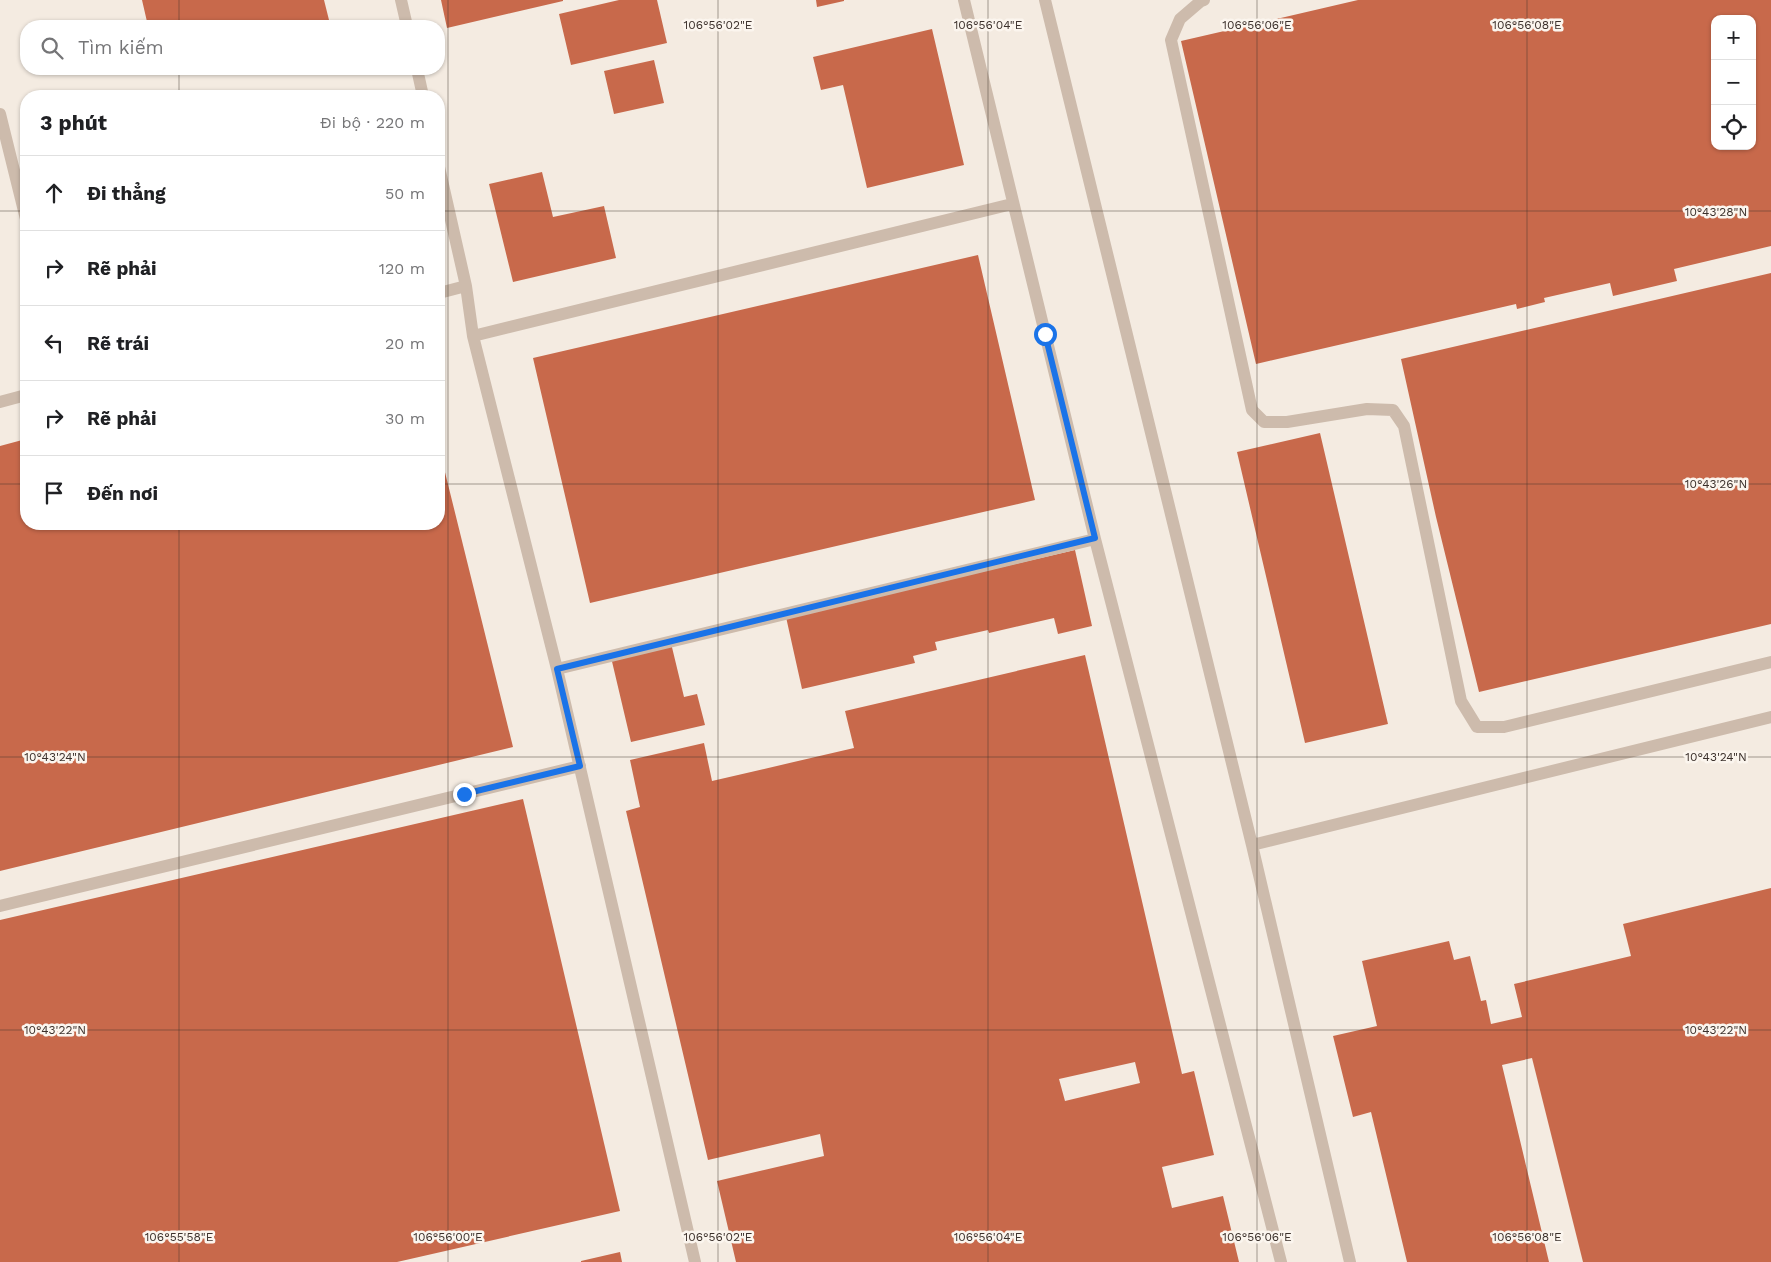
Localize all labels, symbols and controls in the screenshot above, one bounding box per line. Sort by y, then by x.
map controls [1711,15,1756,150]
button: + [1711,15,1756,60]
text: 106°56'02"E [683,18,753,32]
text: 106°56'04"E [954,18,1023,32]
text: 106°56'06"E [1222,18,1292,32]
text: 106°56'08"E [1492,18,1562,32]
search box [20,20,445,75]
icon: search [38,34,66,62]
text: Tìm kiếm [78,36,164,59]
button: − [1711,60,1756,105]
button: locate [1711,105,1756,150]
text: 3 phút [40,110,107,135]
text: Đi bộ · 220 m [320,113,425,132]
icon: ahead [40,179,68,207]
text: Đi thẳng [87,182,166,205]
text: 50 m [385,184,425,203]
text: 10°43'28"N [1685,205,1747,219]
icon: right [40,254,68,282]
text: Rẽ phải [87,257,157,280]
text: 120 m [379,259,425,278]
route start [1034,323,1057,346]
icon: left [40,329,68,357]
text: Rẽ trái [87,332,149,355]
text: 20 m [385,334,425,353]
icon: right [40,404,68,432]
text: Rẽ phải [87,407,157,430]
text: 30 m [385,409,425,428]
text: 10°43'26"N [1685,477,1747,491]
icon: arrive [40,479,68,507]
text: Đến nơi [87,482,158,505]
text: 10°43'24"N [24,750,86,764]
text: 10°43'24"N [1685,750,1747,764]
route end [453,783,476,806]
text: 10°43'22"N [24,1023,86,1037]
text: 10°43'22"N [1685,1023,1747,1037]
text: 106°55'58"E [145,1230,214,1244]
text: 106°56'00"E [413,1230,483,1244]
text: 106°56'02"E [683,1230,753,1244]
text: 106°56'04"E [954,1230,1023,1244]
text: 106°56'06"E [1222,1230,1292,1244]
text: 106°56'08"E [1492,1230,1562,1244]

